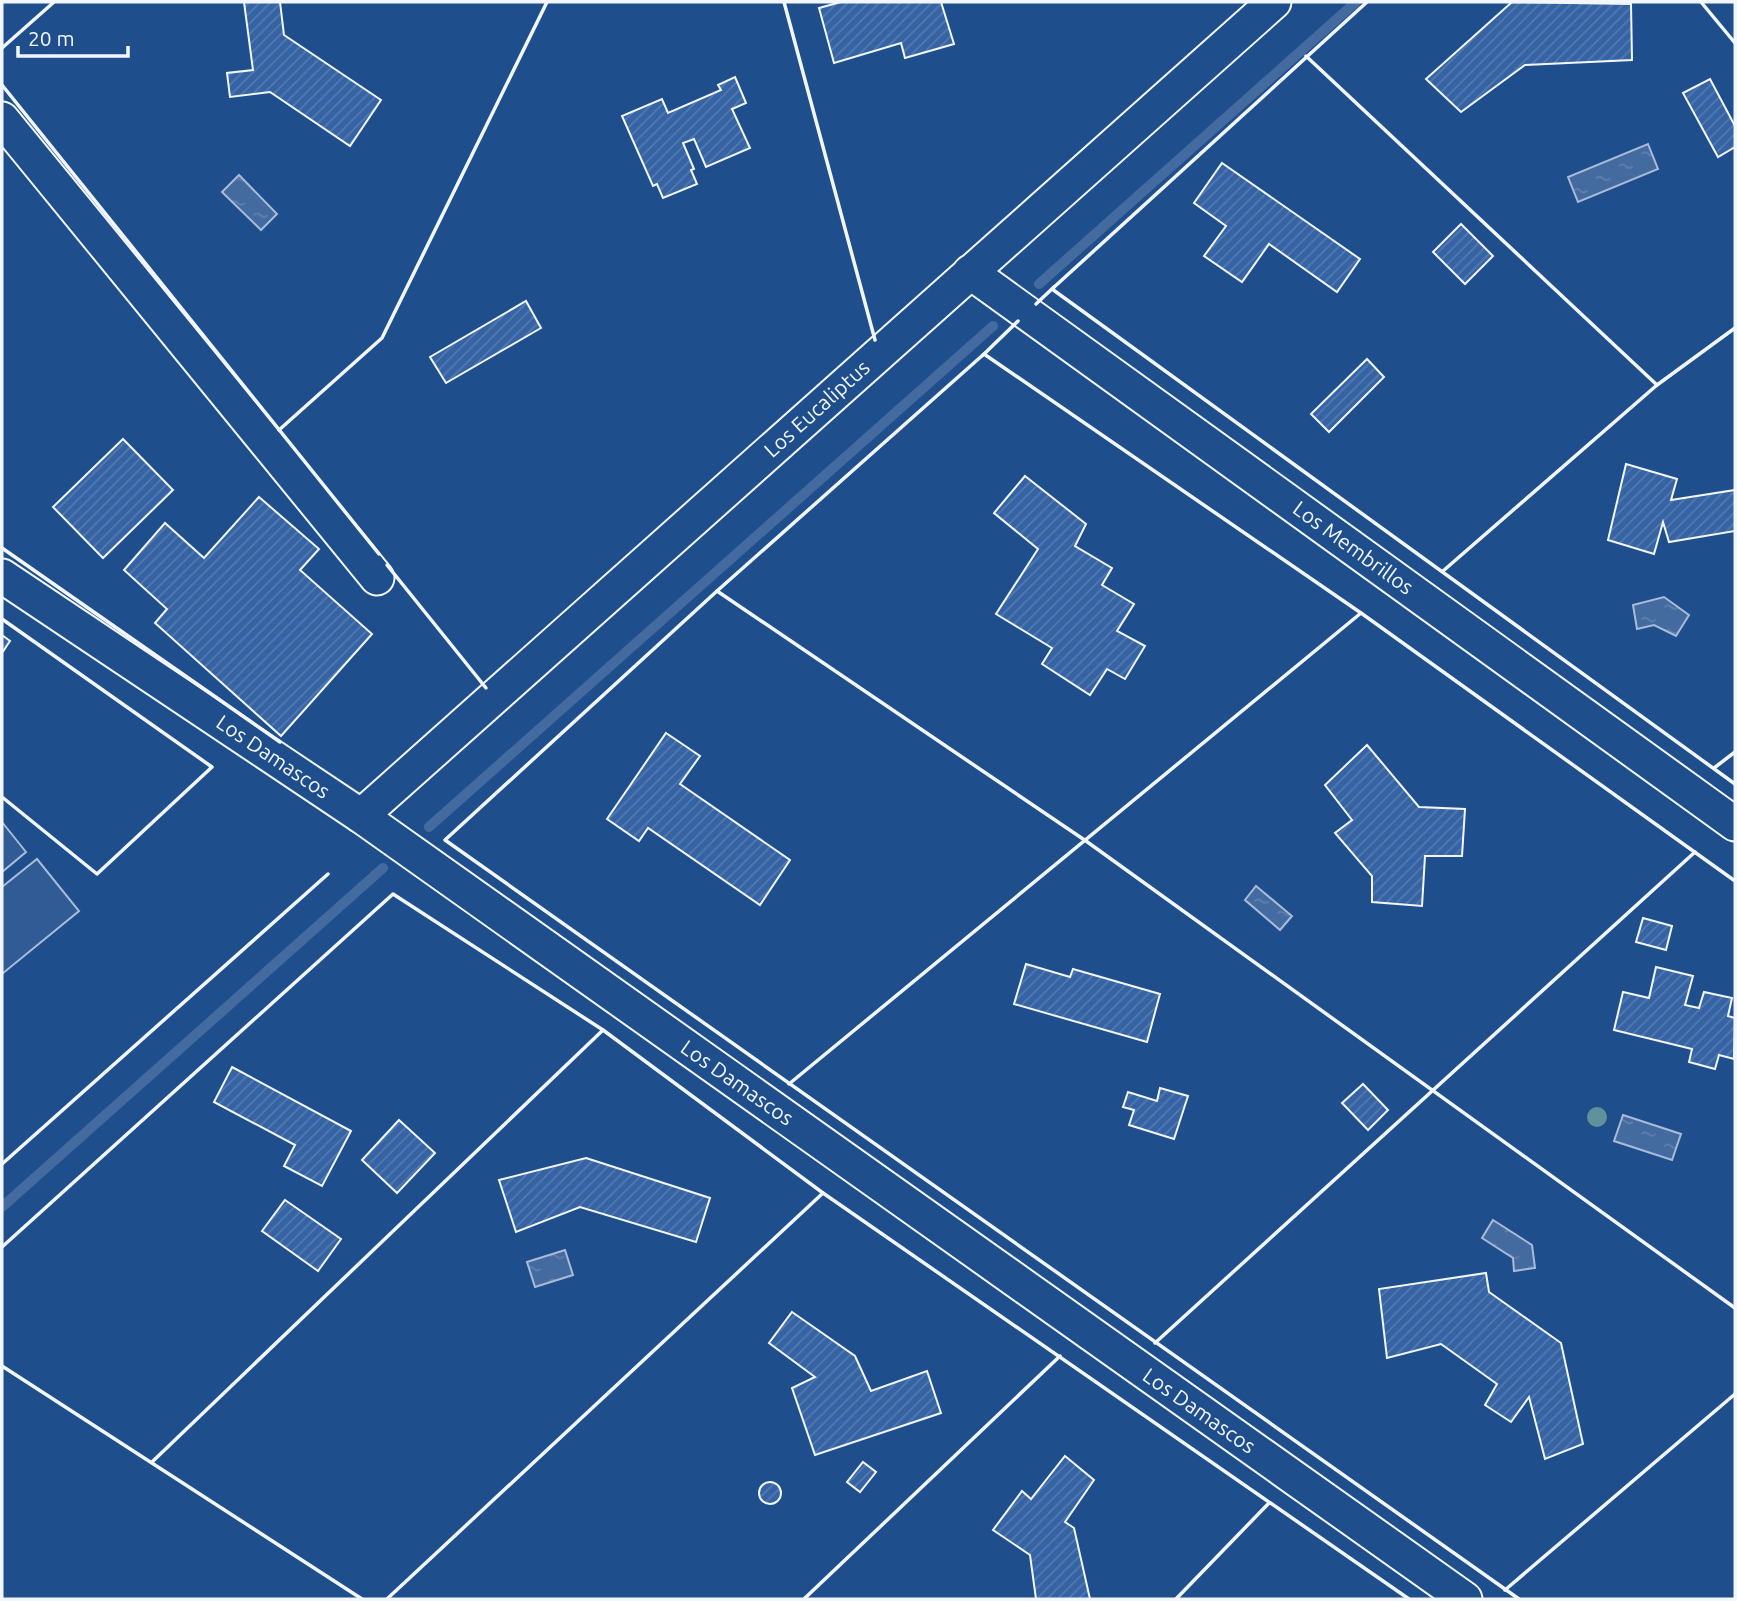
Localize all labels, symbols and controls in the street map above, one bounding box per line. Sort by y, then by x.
scale bar [18,14,128,58]
text: 20 m [28,26,75,50]
street label: Los Eucaliptus [759,355,874,462]
street label: Los Membrillos [1289,496,1418,599]
street label: Los Damascos [212,709,335,803]
street label: Los Damascos [677,1035,798,1130]
street label: Los Damascos [1139,1363,1260,1458]

